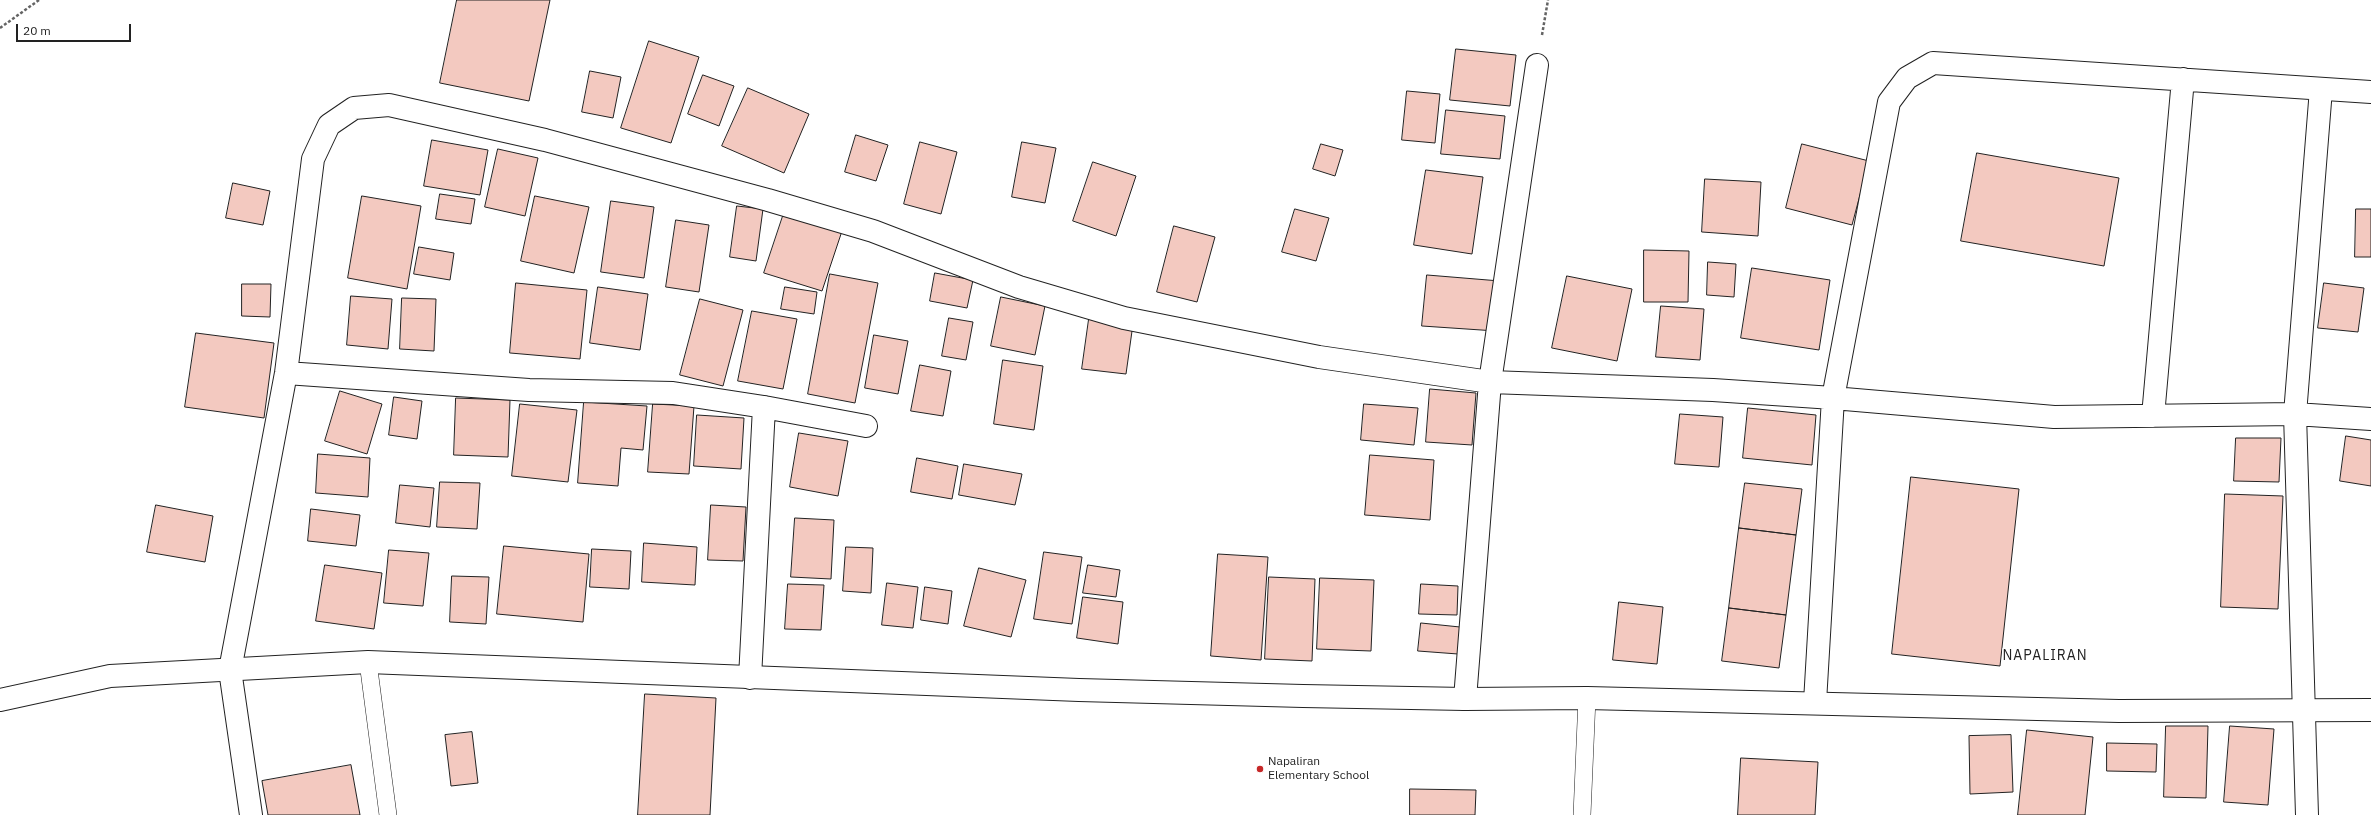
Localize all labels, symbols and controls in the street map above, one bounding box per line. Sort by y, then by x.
scale bar [18,16,133,42]
text: 20 m [23,23,51,38]
district label: NAPALIRAN [2002,648,2088,664]
place label: Napaliran Elementary School [1268,755,1369,783]
marker: Napaliran Elementary School [1255,764,1265,774]

